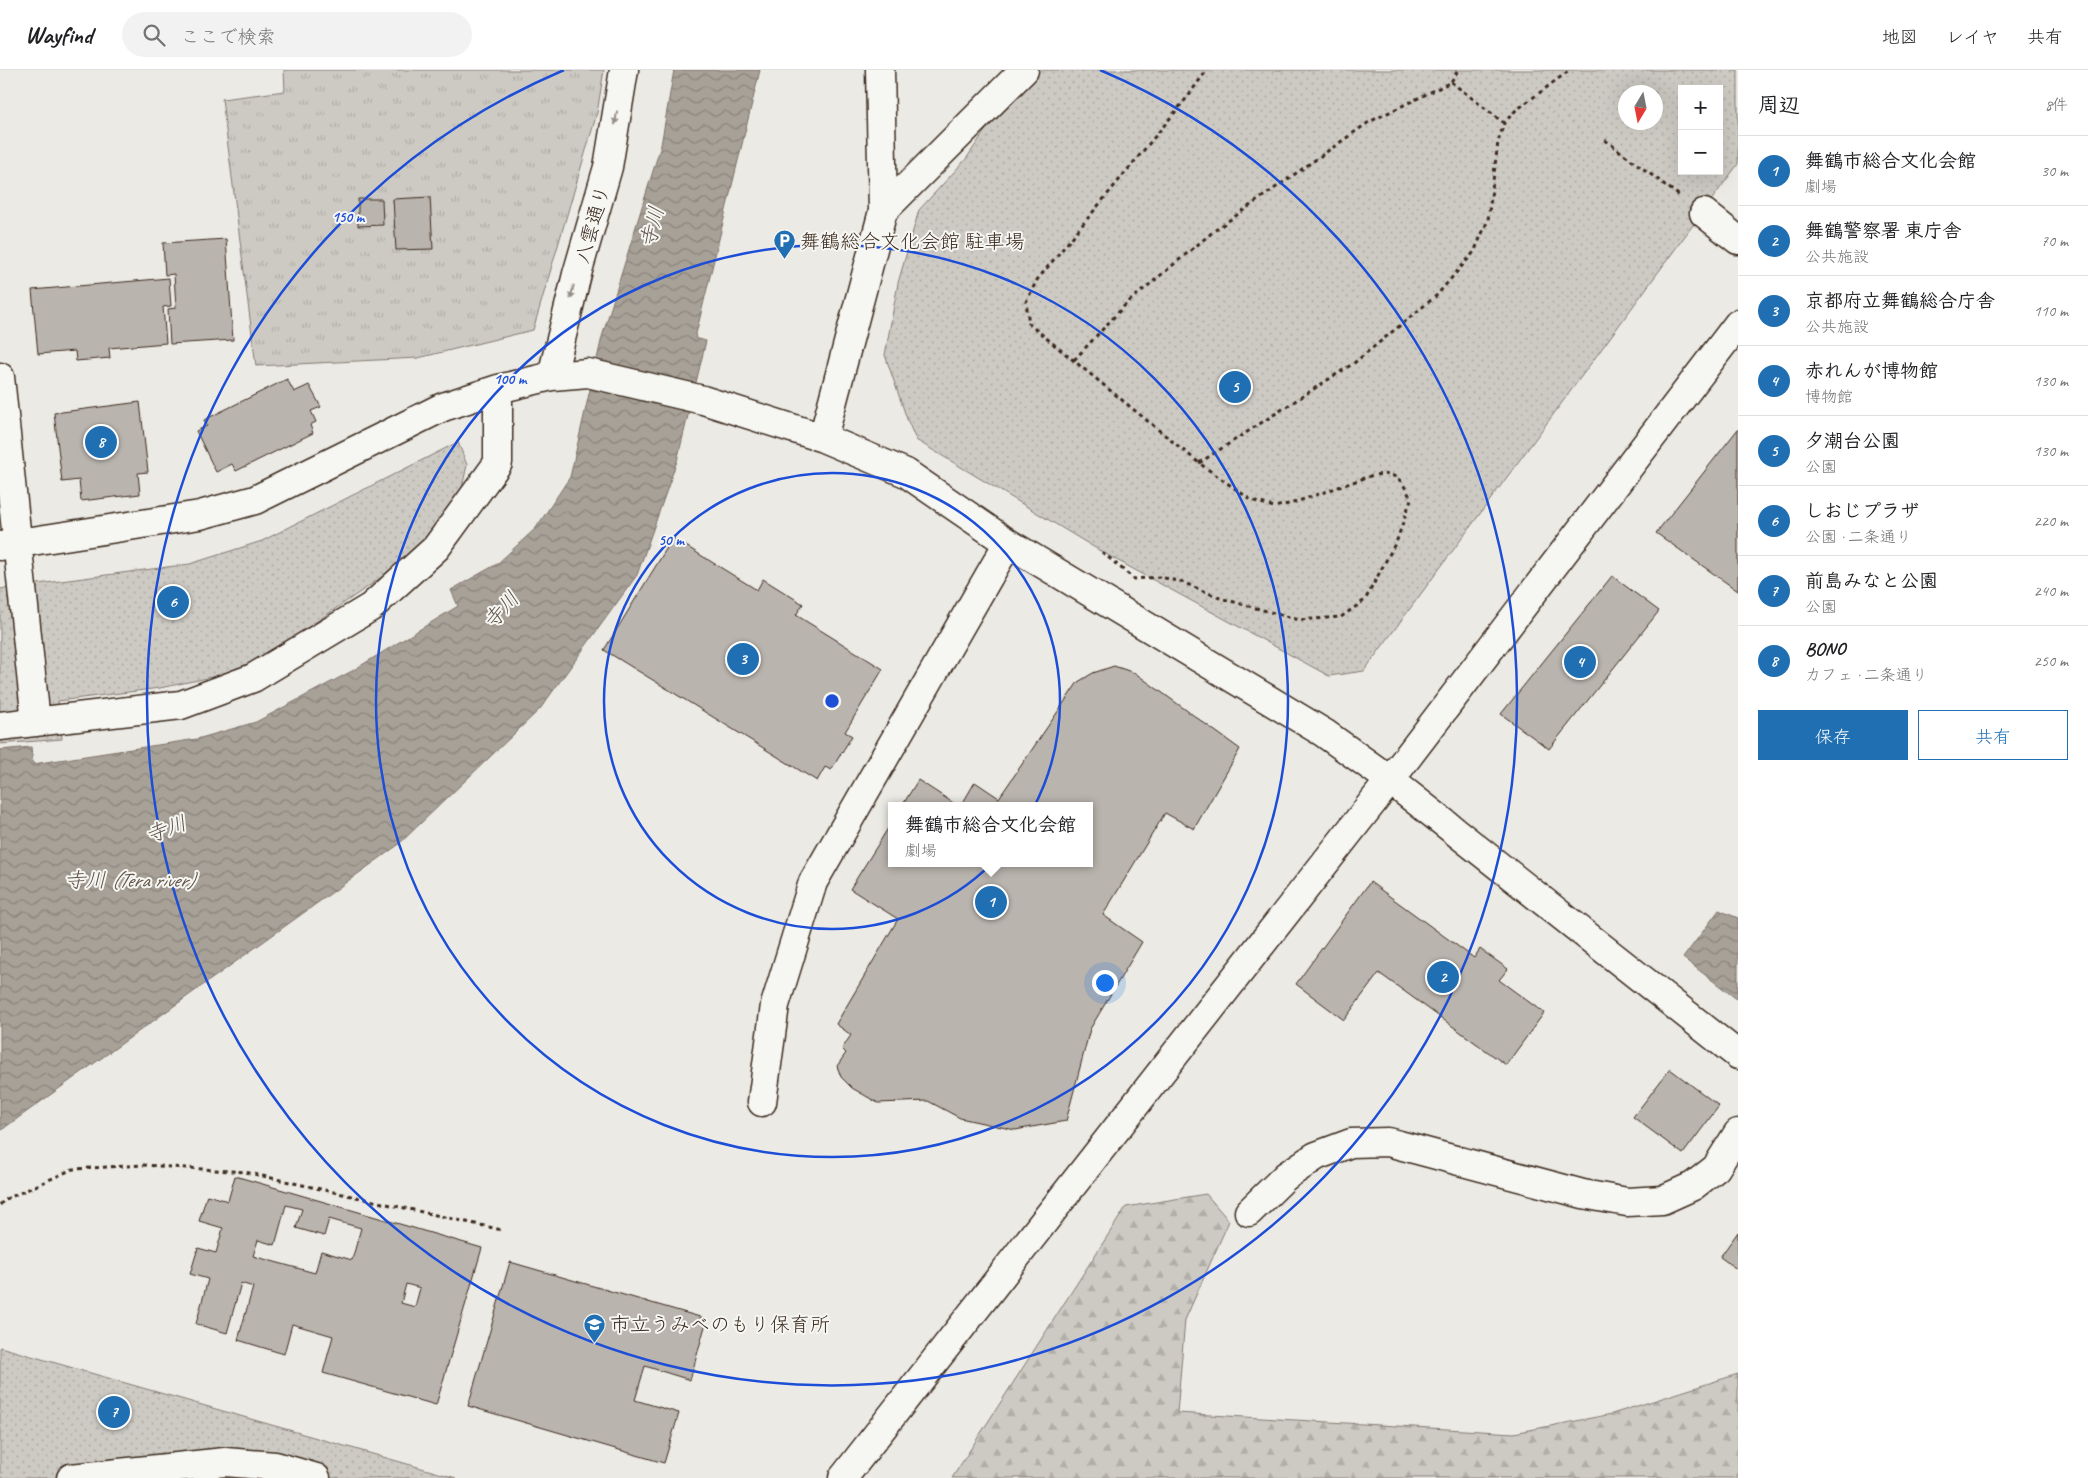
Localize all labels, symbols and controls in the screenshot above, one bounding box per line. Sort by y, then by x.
search box [122,12,472,57]
text: Wayfind [25,20,92,50]
icon: search [140,21,168,49]
text: ここで検索 [180,25,275,49]
text: 地図 [1882,26,1918,48]
text: レイヤ [1946,26,1999,48]
text: 共有 [2027,26,2063,48]
north arrow [1618,85,1663,130]
map controls [1678,85,1723,175]
button: + [1678,85,1723,130]
text: 周辺 [1758,92,1800,118]
text: 8件 [2045,95,2068,115]
one-way arrow [612,110,620,126]
button: − [1678,130,1723,175]
text: 舞鶴市総合文化会館 [1805,149,1976,173]
text: 1 [1770,161,1778,181]
text: 30 m [2041,161,2068,181]
text: 劇場 [1805,177,1837,197]
street label: 八雲通り [569,182,616,266]
water label: 寺川 [634,203,670,251]
text: 150 m [332,208,366,227]
text: 舞鶴警察署 東庁舎 [1805,219,1962,243]
parking icon: 舞鶴総合文化会館 駐車場 [772,229,796,260]
place label: 舞鶴総合文化会館 駐車場 [800,229,1025,254]
text: 2 [1770,231,1778,251]
text: 70 m [2041,231,2068,251]
text: 公共施設 [1805,247,1869,267]
one-way arrow [568,285,576,300]
text: 京都府立舞鶴総合庁舎 [1805,289,1995,313]
text: 3 [1770,301,1778,321]
text: 110 m [2034,301,2068,321]
text: 公共施設 [1805,317,1869,337]
text: 赤れんが博物館 [1805,359,1938,383]
pin: 5 [1219,368,1251,406]
text: 100 m [494,370,528,389]
text: 4 [1770,371,1778,391]
text: 130 m [2034,371,2068,391]
text: 博物館 [1805,387,1853,407]
pin: 8 [85,423,117,461]
text: 夕潮台公園 [1805,429,1900,453]
text: 5 [1771,441,1777,461]
text: 130 m [2034,441,2068,461]
text: 公園 [1805,457,1837,477]
text: しおじプラザ [1805,499,1919,523]
text: 6 [1770,511,1778,531]
text: 220 m [2034,511,2068,531]
text: 公園 · 二条通り [1805,527,1912,547]
text: 50 m [658,531,685,550]
text: 前島みなと公園 [1805,569,1938,593]
text: 7 [1770,581,1778,601]
text: 240 m [2034,581,2068,601]
pin: 6 [157,583,189,621]
water label: 寺川 [477,586,525,634]
text: 公園 [1805,597,1837,617]
text: BONO [1805,637,1845,661]
pin: 3 [727,640,759,678]
pin: 4 [1564,643,1596,681]
text: 8 [1770,651,1778,671]
text: 250 m [2034,651,2068,671]
text: カフェ · 二条通り [1805,665,1928,685]
centre of rings [823,692,841,710]
button: 保存 [1758,710,1908,760]
button: 共有 [1918,710,2068,760]
popup [888,802,1093,867]
water label: 寺川 [142,810,190,848]
text: 舞鶴市総合文化会館 [905,813,1076,837]
text: 劇場 [905,841,937,861]
water label: 寺川 (Tera river) [64,867,199,893]
pin: 1 [975,883,1007,921]
pin: 2 [1427,958,1459,996]
your location [1092,970,1118,996]
school or university icon: 市立うみべのもり保育所 [582,1312,606,1343]
place label: 市立うみべのもり保育所 [610,1312,830,1337]
pin: 7 [98,1393,130,1431]

